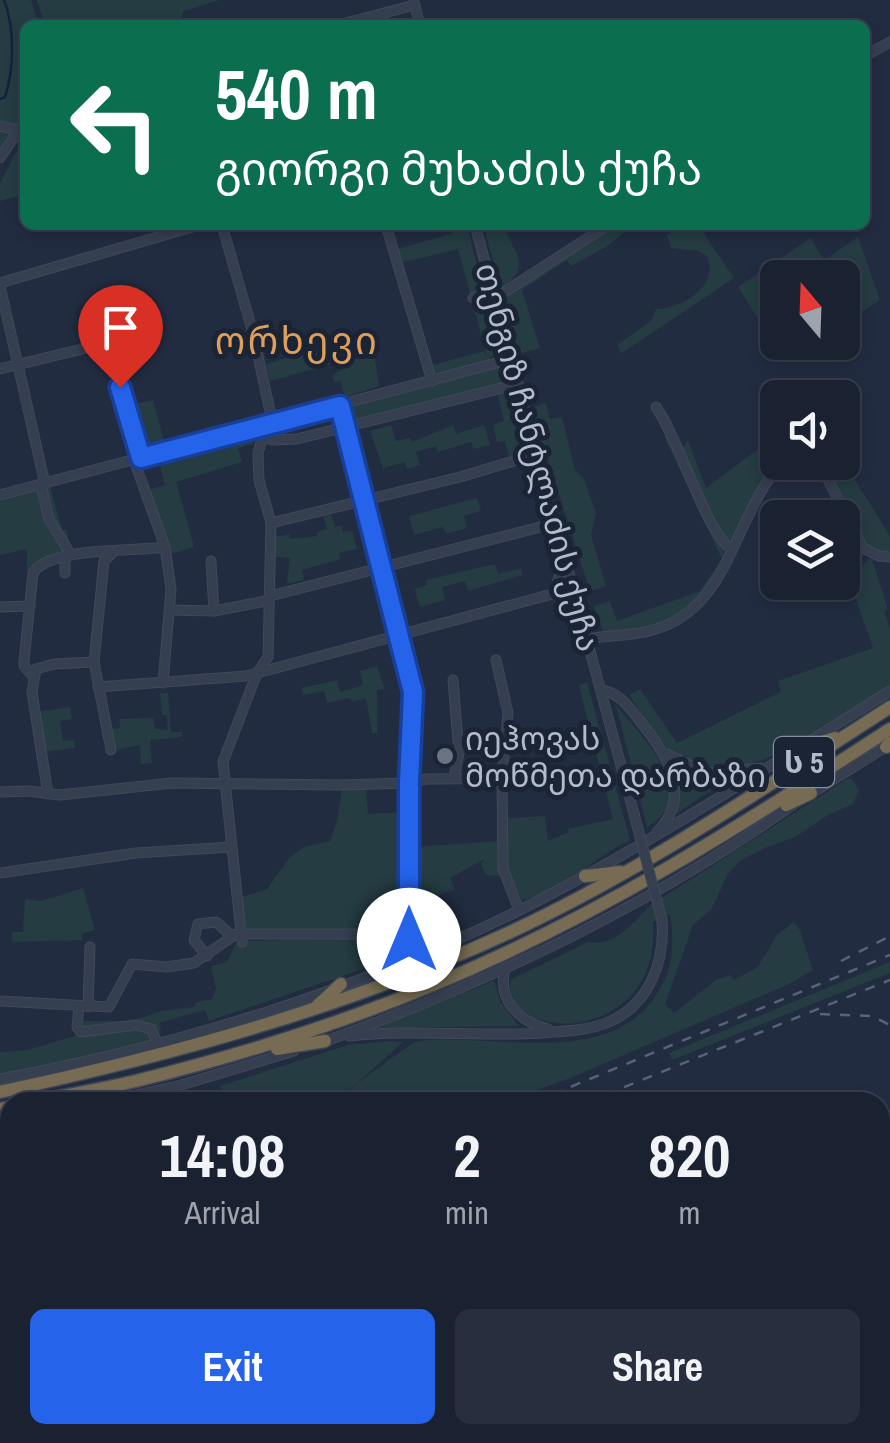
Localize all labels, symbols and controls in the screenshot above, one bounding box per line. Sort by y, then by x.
text: 540 m [215,47,378,141]
icon: left [50,60,180,190]
text: გიორგი მუხაძის ქუჩა [215,138,702,199]
street label: თენგიზ ჩანტლაძის ქუჩა [465,258,611,656]
north arrow [760,260,860,360]
map controls [760,260,860,600]
pin [78,285,163,388]
icon: arrive [93,300,148,355]
district label: ორხევი [215,315,379,366]
button: sound [760,380,860,480]
button: layers [760,500,860,600]
place label: იეჰოვას მოწმეთა დარბაზი [465,717,766,797]
road number: ს 5 [774,737,834,787]
marker: იეჰოვას მოწმეთა დარბაზი [434,745,456,767]
position arrow [357,888,461,992]
text: 14:08 [160,1115,285,1196]
text: 2 [453,1115,481,1196]
text: 820 [648,1115,730,1196]
text: Arrival [185,1191,260,1234]
text: min [445,1191,489,1234]
text: m [678,1191,700,1234]
button: Exit [30,1309,435,1424]
button: Share [455,1309,860,1424]

